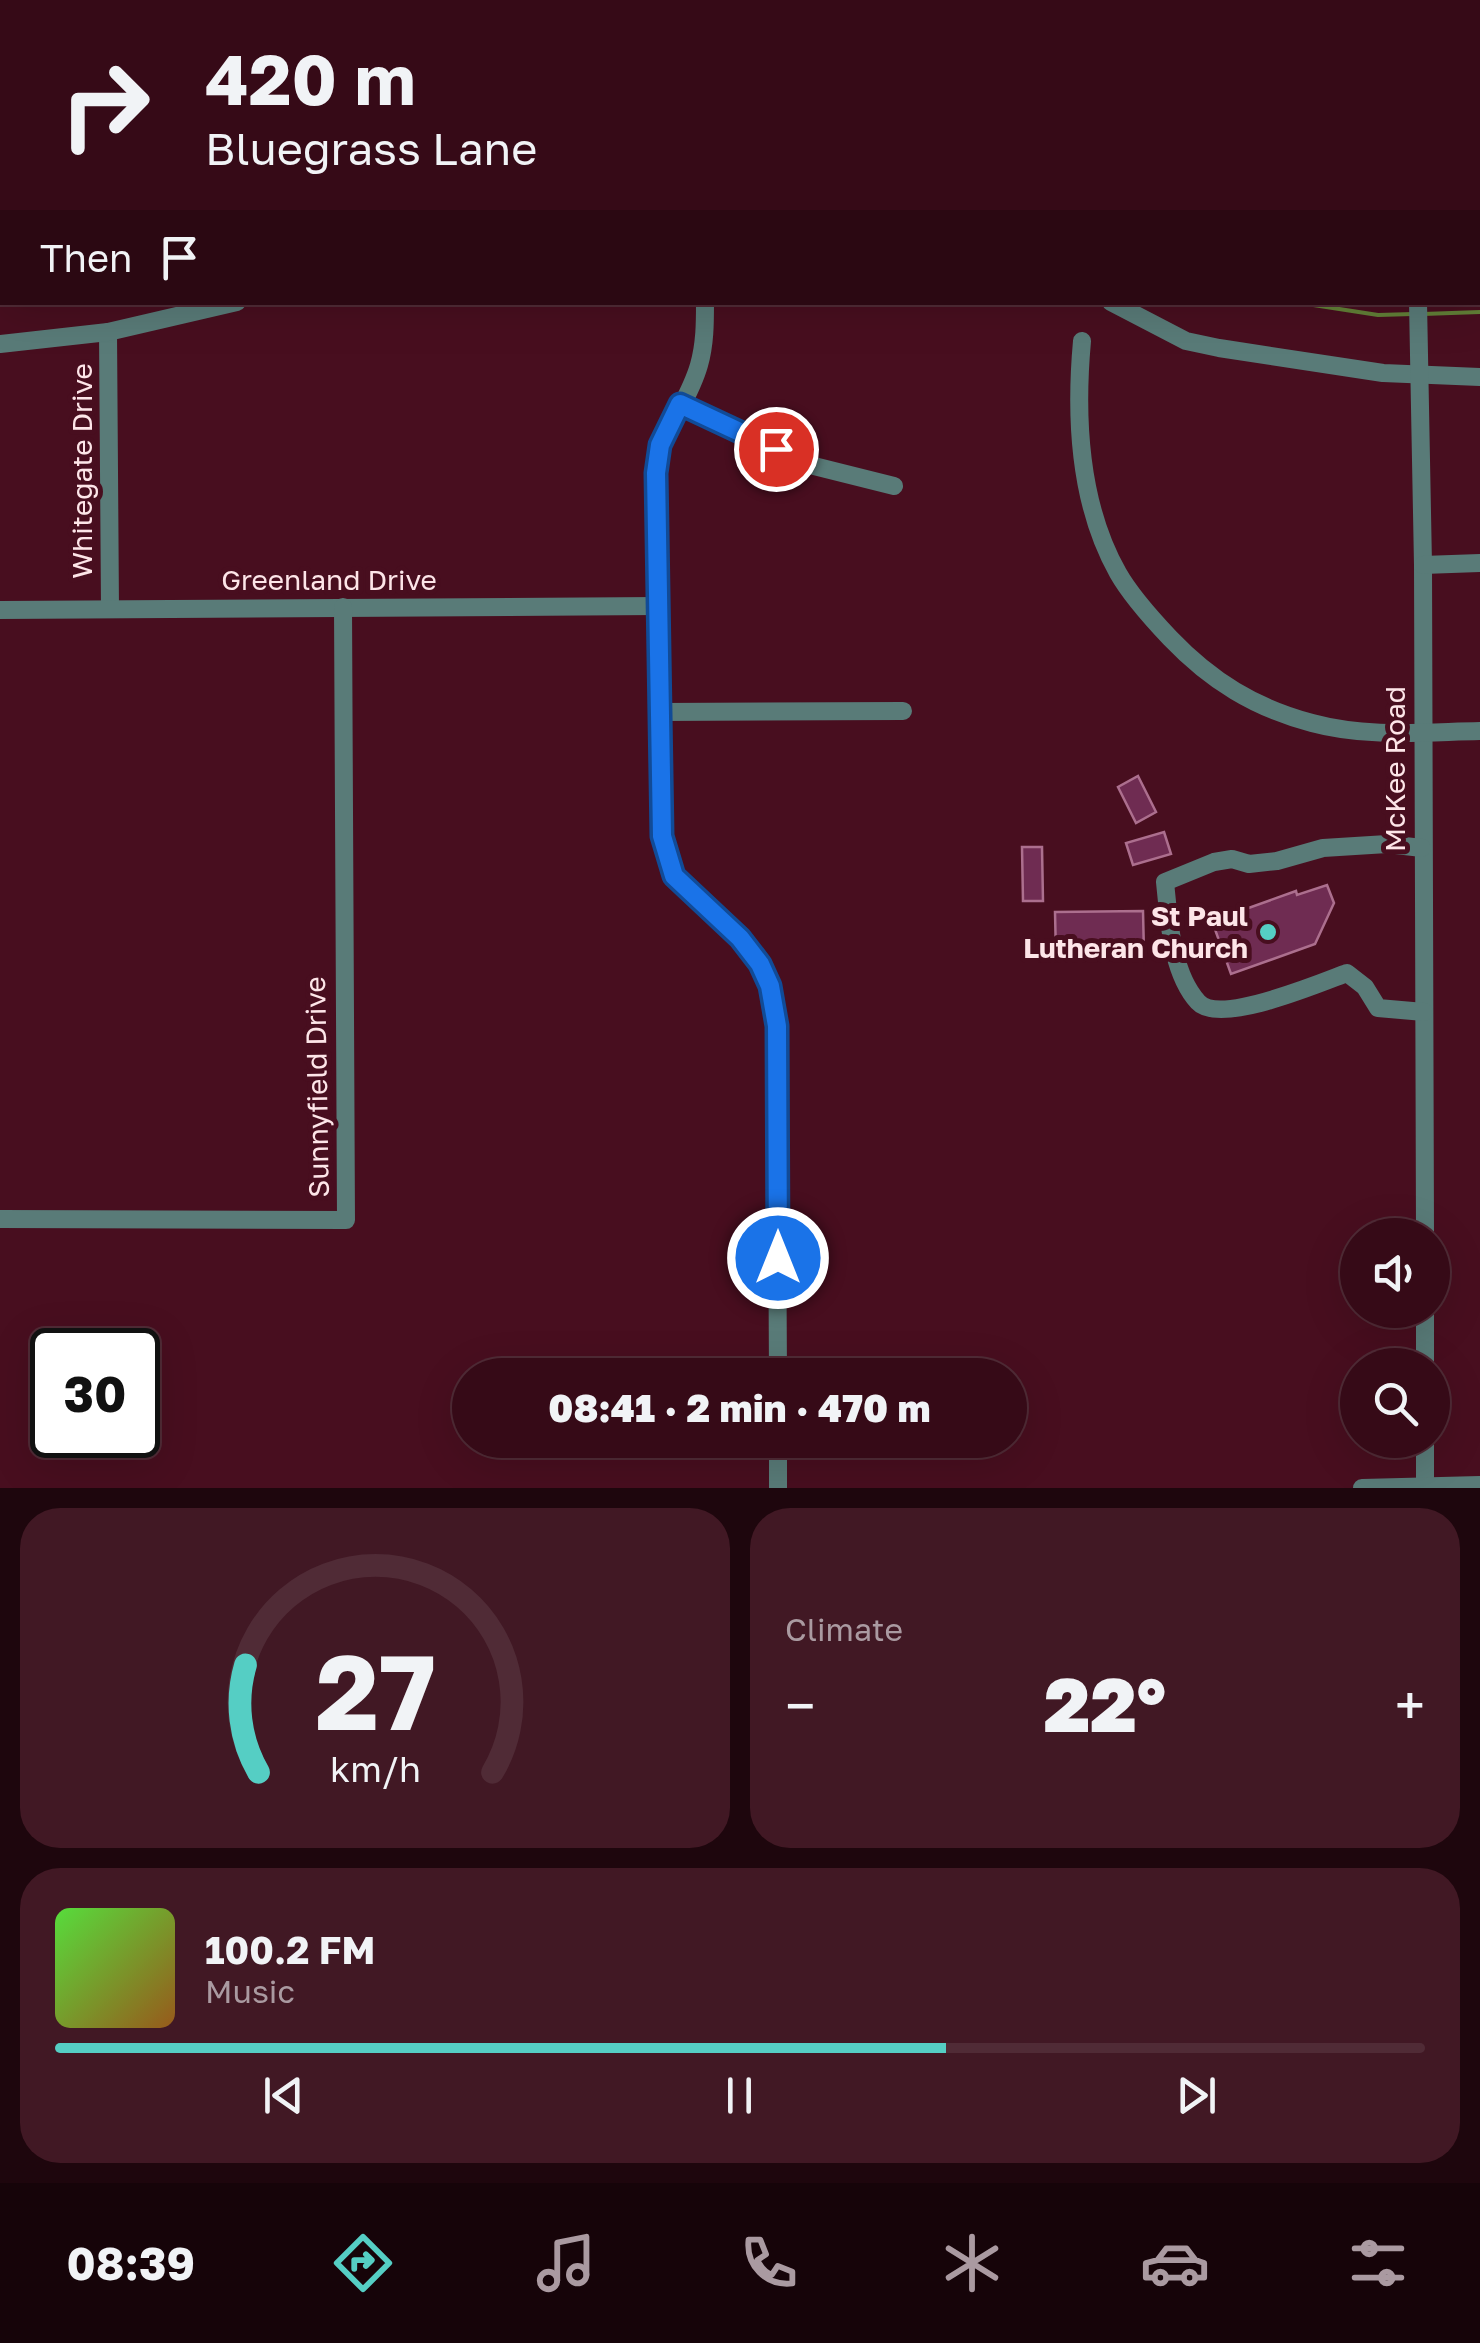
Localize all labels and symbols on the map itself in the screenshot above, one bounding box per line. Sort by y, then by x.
street label: Whitegate Drive [65,363,98,579]
pin [734,407,819,492]
street label: Greenland Drive [221,563,437,596]
street label: McKee Road [1378,686,1411,852]
place label: St Paul Lutheran Church [1023,899,1248,964]
marker: St Paul Lutheran Church [1257,921,1279,943]
street label: Sunnyfield Drive [298,976,335,1198]
position arrow [726,1206,830,1310]
speed limit sign: 30 [30,1328,160,1458]

